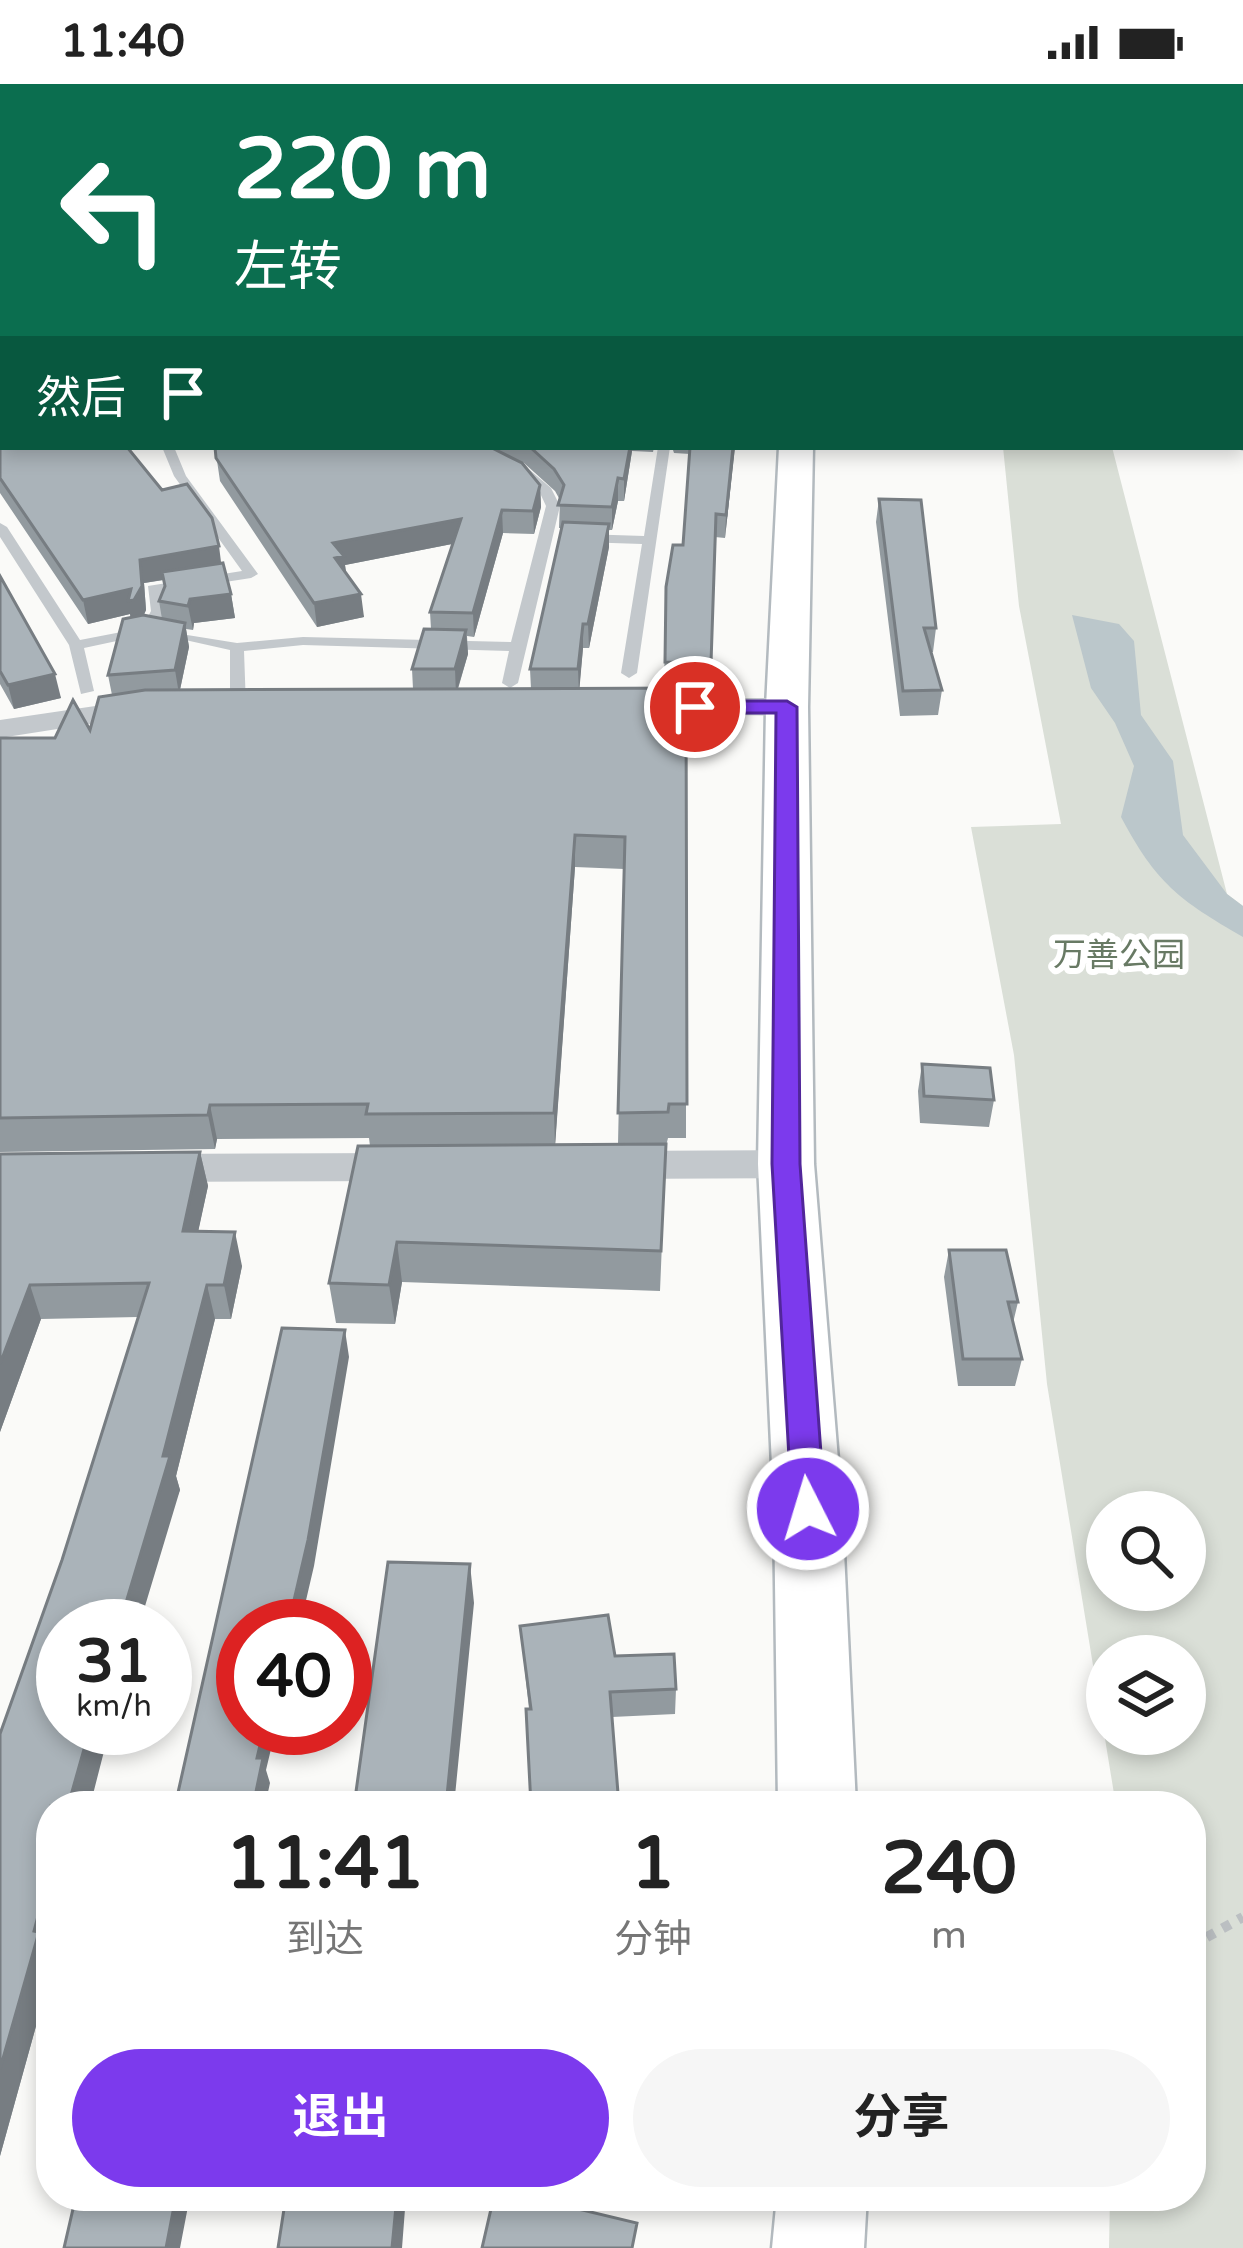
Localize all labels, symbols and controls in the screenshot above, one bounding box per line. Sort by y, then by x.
text: 11:40 [60,15,185,69]
text: 220 m [234,120,491,221]
icon: left [36,132,192,288]
text: 左转 [234,235,342,300]
icon: arrive [150,360,216,426]
text: 然后 [36,372,126,426]
pin [644,656,746,758]
icon: arrive [662,674,728,740]
park label: 万善公园 [1053,936,1185,975]
position arrow [745,1446,871,1572]
map controls [1086,1491,1206,1755]
button: search [1086,1491,1206,1611]
speed limit sign: 40 [216,1599,372,1755]
text: 31 [76,1626,152,1698]
button: layers [1086,1635,1206,1755]
text: km/h [76,1688,152,1725]
text: 11:41 [225,1821,425,1908]
text: 1 [630,1821,676,1908]
text: 240 [881,1826,1017,1913]
text: m [931,1912,967,1959]
text: 到达 [286,1916,364,1963]
text: 分钟 [614,1916,692,1963]
button: 退出 [72,2049,609,2187]
button: 分享 [633,2049,1170,2187]

